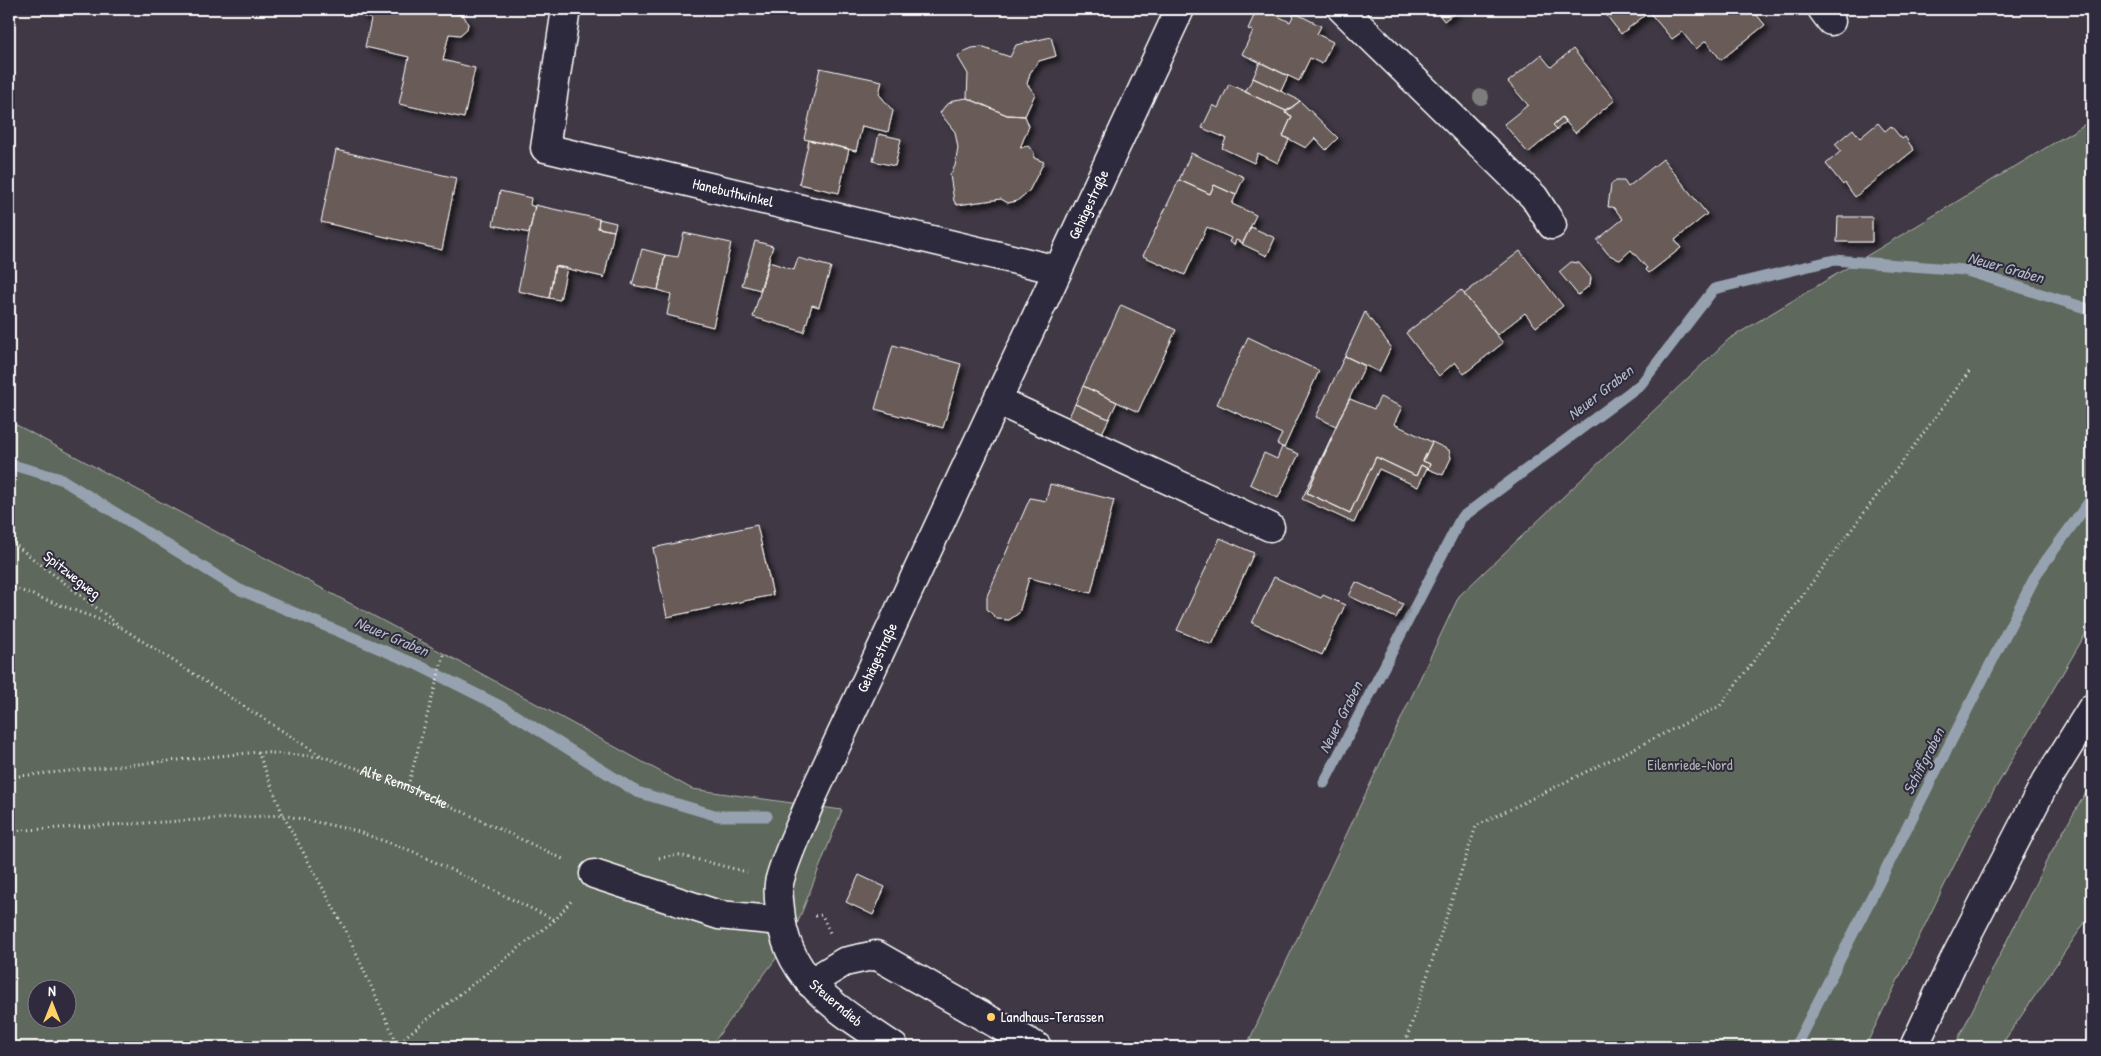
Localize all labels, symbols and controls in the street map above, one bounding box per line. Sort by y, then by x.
street label: Gehägestraße [1063,166,1114,243]
street label: Hanebuthwinkel [691,172,776,212]
water label: Neuer Graben [1966,246,2048,289]
water label: Neuer Graben [1563,358,1639,425]
street label: Spitzwegweg [39,546,106,604]
water label: Neuer Graben [352,611,434,662]
street label: Gehägestraße [851,619,902,696]
water label: Neuer Graben [1313,676,1368,757]
water label: Schiffgraben [1897,722,1950,798]
park label: Eilenriede-Nord [1647,754,1733,775]
street label: Alte Rennstrecke [358,759,452,813]
street label: Steuerndieb [805,974,868,1031]
north arrow [28,978,78,1028]
text: N [48,981,56,1000]
place label: Landhaus-Terassen [1001,1006,1104,1027]
marker: Landhaus-Terassen [985,1011,997,1023]

